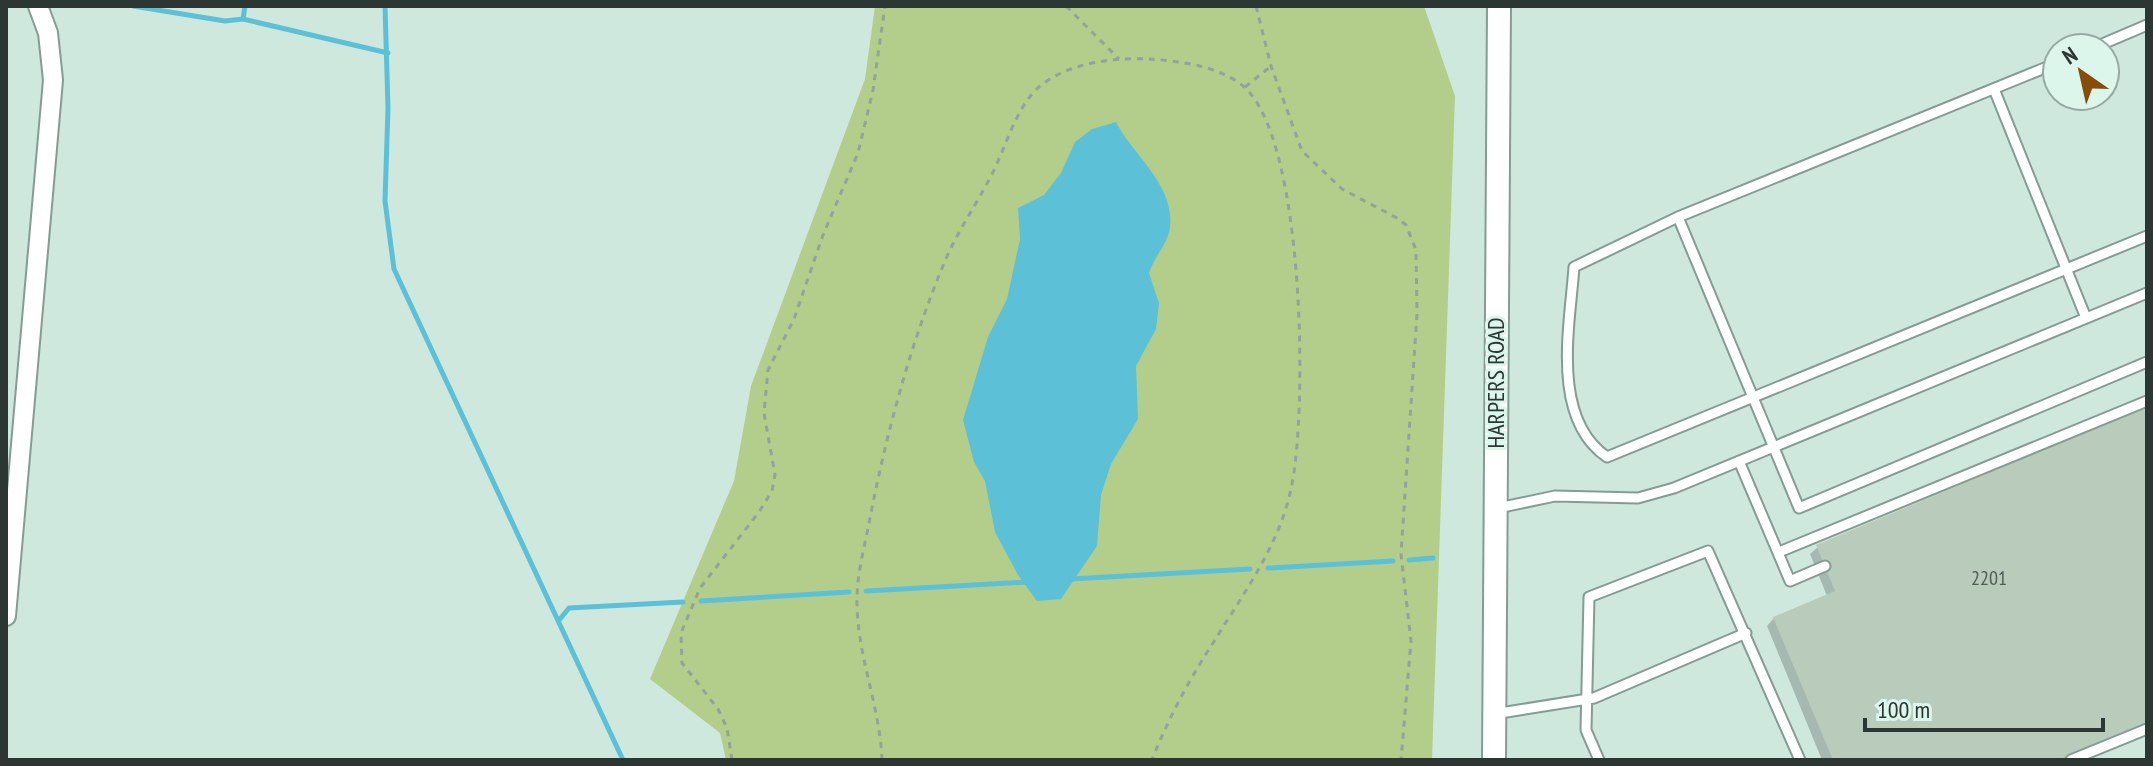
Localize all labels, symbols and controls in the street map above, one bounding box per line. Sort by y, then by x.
north arrow [2041,32,2121,112]
text: N [2057,40,2083,70]
street label: HARPERS ROAD [1480,317,1511,449]
house number: 2201 [1971,565,2007,591]
scale bar [1865,682,2103,732]
text: 100 m [1877,694,1930,725]

